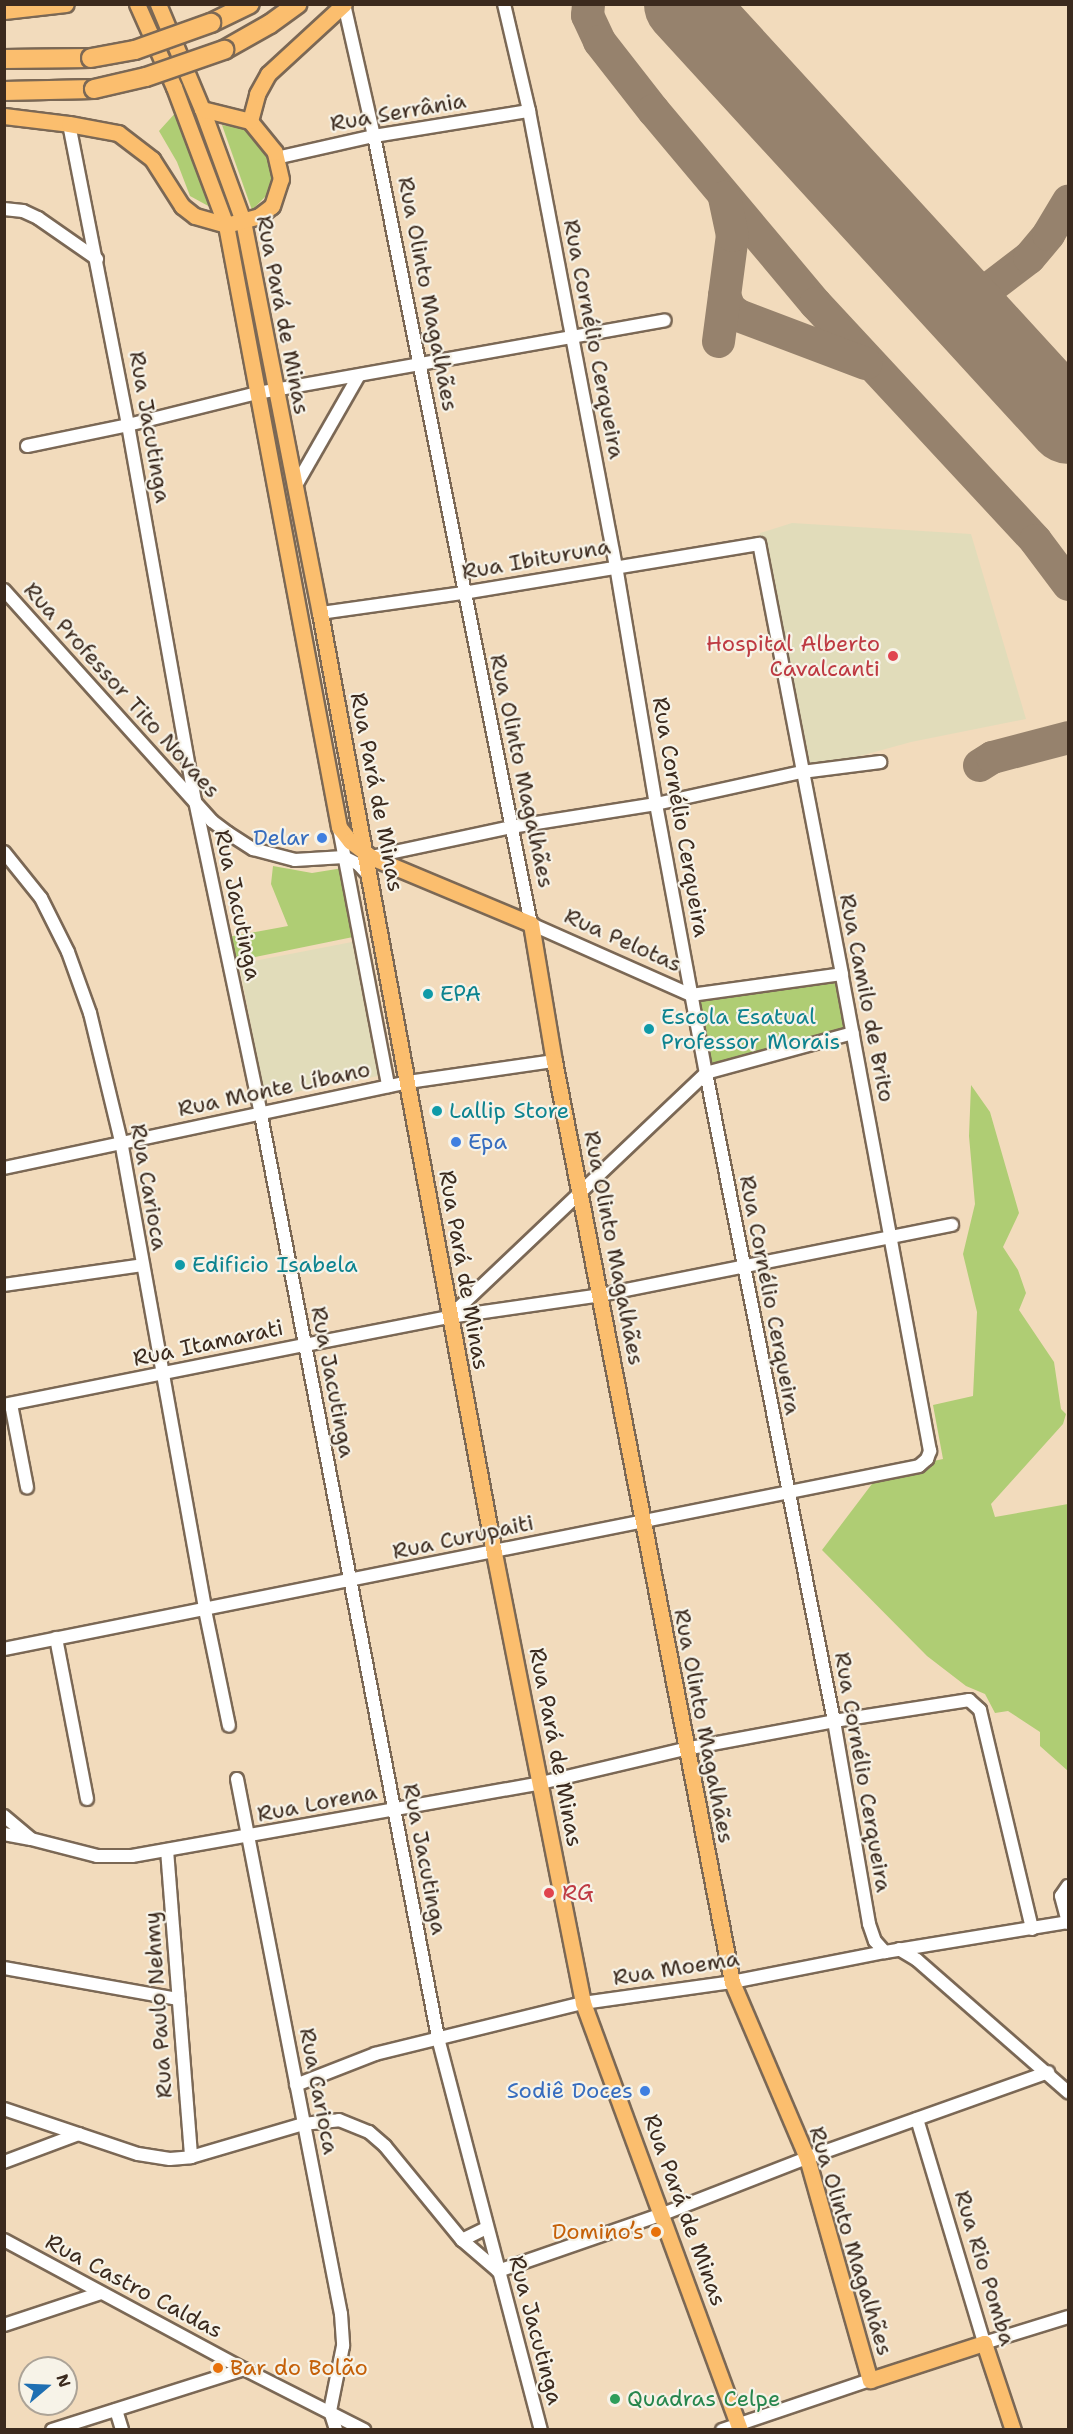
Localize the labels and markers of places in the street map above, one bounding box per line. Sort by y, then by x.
place label: Hospital Alberto Cavalcanti [706,630,880,682]
marker: Hospital Alberto Cavalcanti [884,647,902,665]
place label: Delar [253,825,310,851]
marker: Delar [315,831,329,845]
place label: EPA [440,981,481,1007]
marker: EPA [421,987,435,1001]
place label: Escola Esatual Professor Morais [661,1003,840,1054]
marker: Escola Esatual Professor Morais [642,1022,656,1036]
place label: Lallip Store [449,1098,569,1124]
marker: Lallip Store [430,1104,444,1118]
place label: Epa [468,1129,507,1155]
marker: Epa [449,1135,463,1149]
place label: Edificio Isabela [192,1252,358,1278]
marker: Edificio Isabela [173,1258,187,1272]
place label: RG [562,1880,594,1906]
marker: RG [540,1884,558,1902]
place label: Sodiê Doces [507,2078,633,2104]
marker: Sodiê Doces [638,2084,652,2098]
place label: Domino’s [552,2219,644,2245]
marker: Domino’s [649,2225,663,2239]
place label: Bar do Bolão [230,2355,368,2381]
marker: Bar do Bolão [211,2361,225,2375]
place label: Quadras Celpe [627,2386,780,2412]
marker: Quadras Celpe [608,2392,622,2406]

